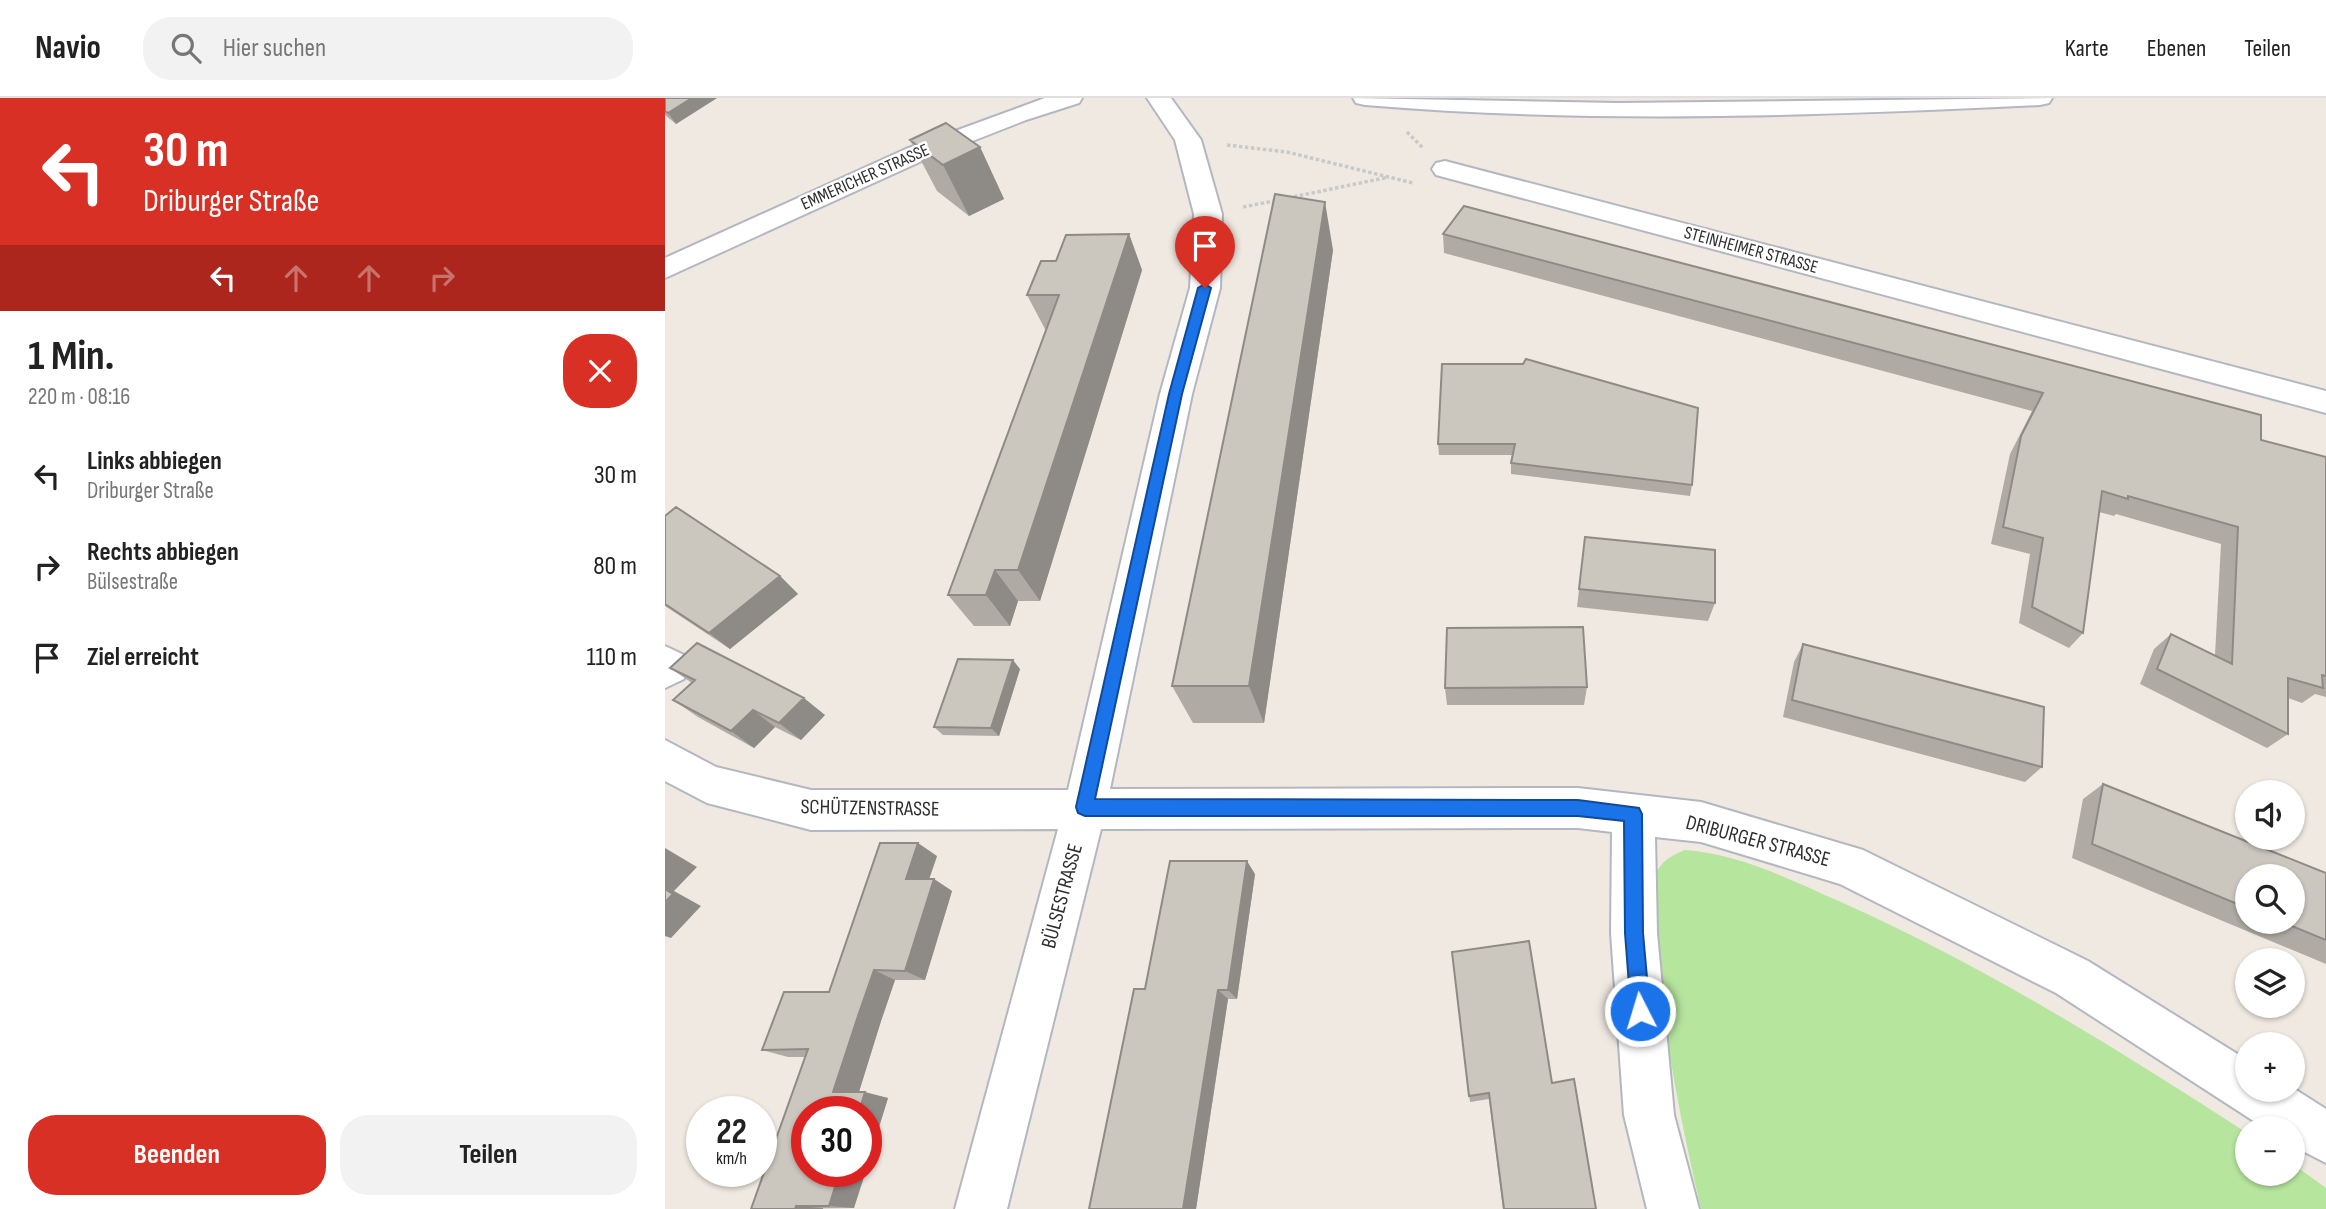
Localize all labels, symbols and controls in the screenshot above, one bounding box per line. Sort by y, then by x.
search box [143,17,633,80]
text: Navio [35,28,101,68]
icon: search [167,29,205,67]
text: Hier suchen [223,33,326,64]
text: Karte [2065,34,2109,63]
text: Ebenen [2147,34,2206,63]
text: Teilen [2244,34,2291,63]
text: 30 m [143,122,228,181]
icon: left [28,126,119,217]
street label: EMMERICHER STRASSE [798,139,932,215]
text: Driburger Straße [143,182,319,221]
pin [1175,216,1235,288]
street label: STEINHEIMER STRASSE [1682,222,1820,278]
icon: arrive [1186,227,1224,265]
icon: left [204,259,242,297]
icon: ahead [277,259,315,297]
icon: ahead [350,259,388,297]
icon: right [423,259,461,297]
text: 1 Min. [28,331,114,382]
button: close [563,334,637,408]
text: 220 m · 08:16 [28,383,130,411]
text: Links abbiegen [87,446,222,477]
icon: left [28,457,66,495]
text: 30 m [594,460,637,491]
text: Driburger Straße [87,477,214,505]
text: Rechts abbiegen [87,537,239,568]
icon: right [28,548,66,586]
text: 80 m [593,551,637,582]
text: Bülsestraße [87,568,178,596]
icon: arrive [28,639,66,677]
text: Ziel erreicht [87,642,199,673]
text: 110 m [586,642,637,673]
map controls [2235,780,2305,1186]
button: sound [2235,780,2305,850]
street label: SCHÜTZENSTRASSE [800,794,940,822]
street label: DRIBURGER STRASSE [1683,810,1833,872]
street label: BÜLSESTRASSE [1036,841,1088,951]
button: search [2235,864,2305,934]
button: layers [2235,948,2305,1018]
position arrow [1603,974,1677,1048]
button: + [2235,1032,2305,1102]
speed limit sign: 30 [791,1096,882,1187]
text: 22 [716,1111,747,1154]
button: Beenden [28,1115,326,1195]
button: Teilen [340,1115,637,1195]
button: − [2235,1116,2305,1186]
text: km/h [716,1148,747,1169]

